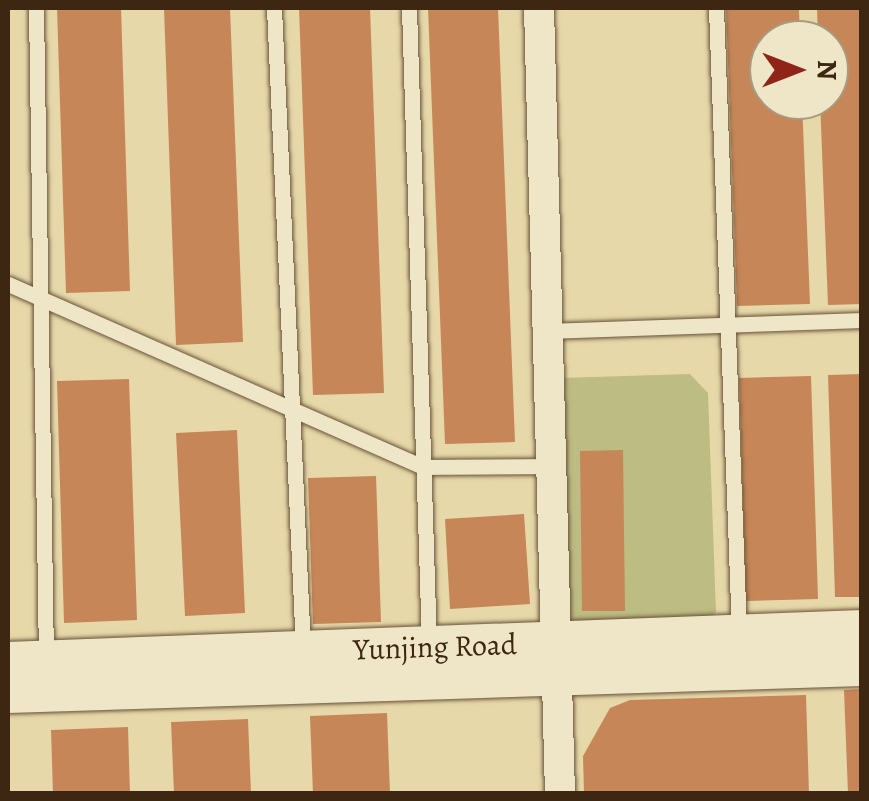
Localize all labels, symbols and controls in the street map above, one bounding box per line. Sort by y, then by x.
north arrow [749,20,849,120]
text: N [808,60,846,80]
street label: Yunjing Road [353,626,517,668]

